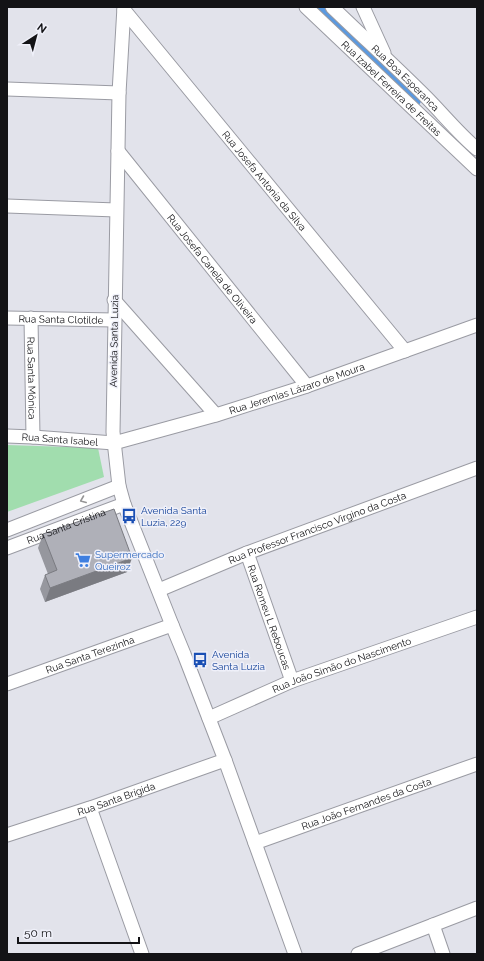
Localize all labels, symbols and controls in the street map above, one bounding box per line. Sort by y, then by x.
north arrow [16,16,56,56]
text: N [34,21,49,36]
street label: Rua Izabel Ferreira de Freitas [339,38,444,138]
street label: Rua Boa Esperanca [370,42,442,113]
street label: Rua Josefa Antonia da Silva [220,128,309,233]
street label: Rua Josefa Canela de Oliveira [165,212,260,325]
street label: Avenida Santa Luzia [108,295,120,387]
street label: Rua Santa Clotilde [18,313,104,325]
street label: Rua Santa Mônica [26,337,38,419]
street label: Rua Jeremias Lázaro de Moura [228,360,366,416]
street label: Rua Santa Isabel [21,431,99,447]
street label: Rua Professor Francisco Virgino da Costa [227,489,407,566]
one-way arrow [80,496,87,504]
place label: Avenida Santa Luzia, 229 [141,505,207,528]
street label: Rua Santa Cristina [25,506,107,546]
bus stop icon: Avenida Santa Luzia, 229 [120,507,138,525]
place label: Supermercado Queiroz [95,549,164,572]
supermarket icon: Supermercado Queiroz [74,551,92,569]
street label: Rua Romeu L Reboucas [246,563,293,671]
street label: Rua Santa Terezinha [44,634,136,675]
street label: Rua João Simão do Nascimento [270,635,412,695]
place label: Avenida Santa Luzia [212,649,265,672]
bus stop icon: Avenida Santa Luzia [191,651,209,669]
street label: Rua João Fernandes da Costa [300,775,433,832]
street label: Rua Santa Brígida [76,780,156,817]
scale bar [18,919,139,945]
text: 50 m [24,926,52,940]

